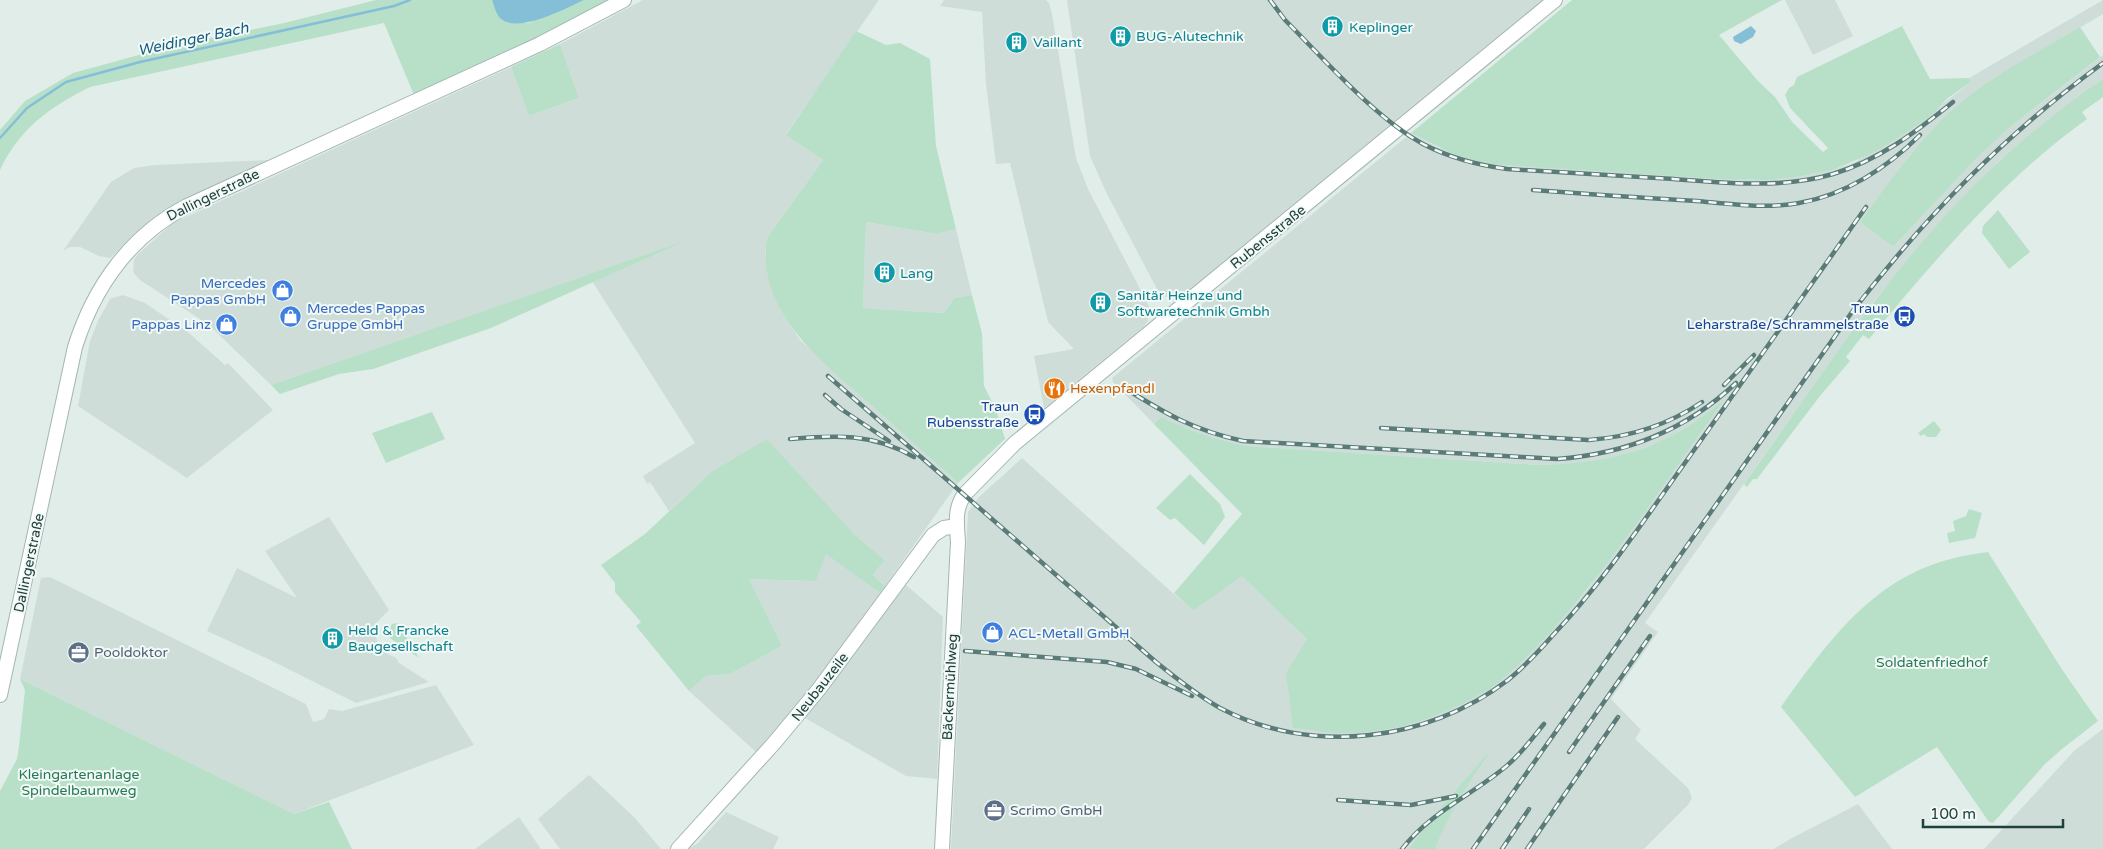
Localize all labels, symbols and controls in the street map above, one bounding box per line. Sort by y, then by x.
building icon: Keplinger [1321,15,1345,39]
water label: Weidinger Bach [136,18,251,60]
place label: Keplinger [1349,19,1413,36]
building icon: BUG-Alutechnik [1108,24,1132,48]
place label: BUG-Alutechnik [1136,28,1244,45]
building icon: Vaillant [1005,30,1029,54]
place label: Vaillant [1033,34,1082,51]
street label: Dallingerstraße [164,165,262,225]
street label: Rubensstraße [1227,201,1309,273]
building icon: Lang [872,261,896,285]
place label: Lang [900,265,933,282]
place label: Mercedes Pappas GmbH [171,275,266,308]
shop icon: Mercedes Pappas GmbH [270,279,294,303]
place label: Sanitär Heinze und Softwaretechnik Gmbh [1117,287,1270,320]
building icon: Sanitär Heinze und Softwaretechnik Gmbh [1089,291,1113,315]
place label: Mercedes Pappas Gruppe GmbH [307,300,425,333]
place label: Traun Leharstraße/Schrammelstraße [1687,300,1889,333]
shop icon: Mercedes Pappas Gruppe GmbH [279,304,303,328]
bus stop icon: Traun Leharstraße/Schrammelstraße [1893,304,1917,328]
shop icon: Pappas Linz [215,312,239,336]
place label: Pappas Linz [131,316,211,333]
restaurant icon: Hexenpfandl [1042,376,1066,400]
place label: Hexenpfandl [1070,380,1155,397]
place label: Traun Rubensstraße [927,398,1019,431]
bus stop icon: Traun Rubensstraße [1023,402,1047,426]
street label: Dallingerstraße [10,512,48,614]
shop icon: ACL-Metall GmbH [980,621,1004,645]
place label: Held & Francke Baugesellschaft [348,622,454,655]
place label: ACL-Metall GmbH [1008,625,1130,642]
building icon: Held & Francke Baugesellschaft [320,626,344,650]
street label: Bäckermühlweg [939,633,961,741]
office icon: Pooldoktor [66,640,90,664]
place label: Pooldoktor [94,644,168,661]
street label: Neubauzeile [788,649,852,725]
park label: Soldatenfriedhof [1876,654,1989,671]
park label: Kleingartenanlage Spindelbaumweg [18,766,140,799]
scale bar [1923,796,2063,828]
office icon: Scrimo GmbH [982,798,1006,822]
place label: Scrimo GmbH [1010,802,1103,819]
text: 100 m [1930,805,1976,823]

